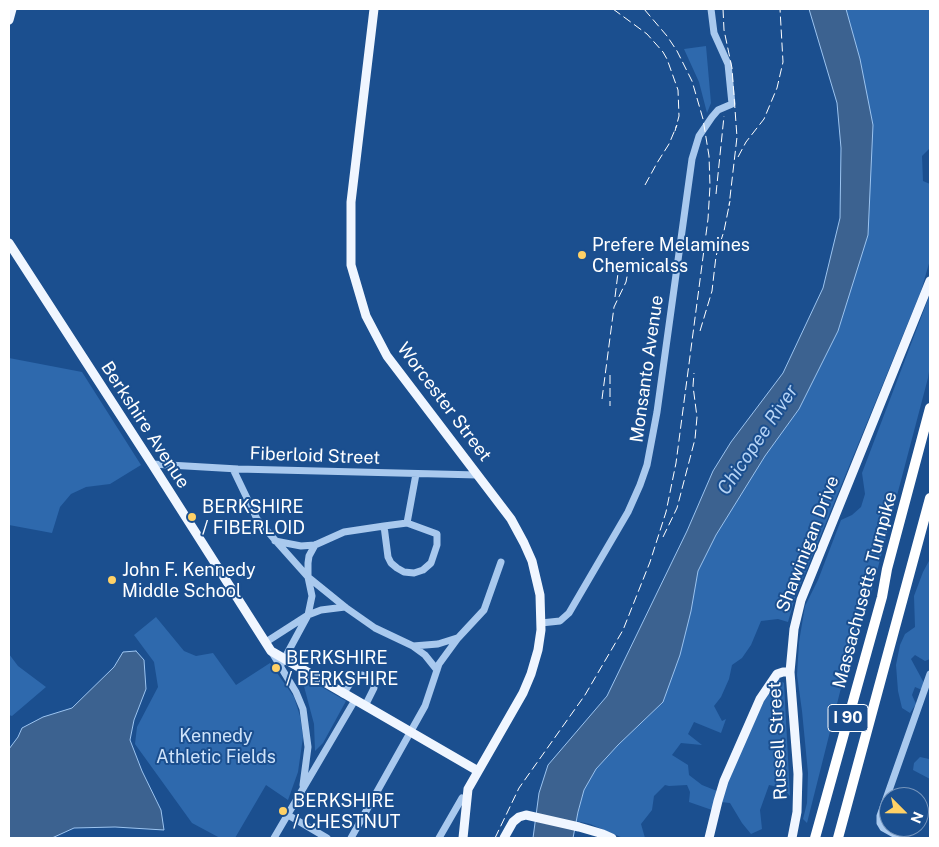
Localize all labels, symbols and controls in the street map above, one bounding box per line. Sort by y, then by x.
place label: Prefere Melamines Chemicalss [592,234,750,276]
marker: Prefere Melamines Chemicalss [576,249,588,261]
street label: Monsanto Avenue [626,294,668,444]
street label: Worcester Street [392,338,496,466]
street label: Berkshire Avenue [96,358,194,492]
water label: Chicopee River [713,381,803,499]
street label: Fiberloid Street [249,443,381,469]
street label: Shawinigan Drive [772,473,844,615]
street label: Massachusetts Turnpike [828,489,902,691]
place label: BERKSHIRE / FIBERLOID [202,496,305,538]
marker: BERKSHIRE / FIBERLOID [186,511,198,523]
place label: John F. Kennedy Middle School [122,559,256,602]
marker: John F. Kennedy Middle School [106,574,118,586]
place label: BERKSHIRE / BERKSHIRE [286,647,398,690]
marker: BERKSHIRE / BERKSHIRE [270,662,282,674]
street label: Russell Street [764,681,792,801]
road number: I 90 [828,704,868,731]
park label: Kennedy Athletic Fields [156,725,276,768]
north arrow [879,787,929,837]
place label: BERKSHIRE / CHESTNUT [293,790,400,832]
marker: BERKSHIRE / CHESTNUT [277,805,289,817]
text: N [907,809,926,826]

